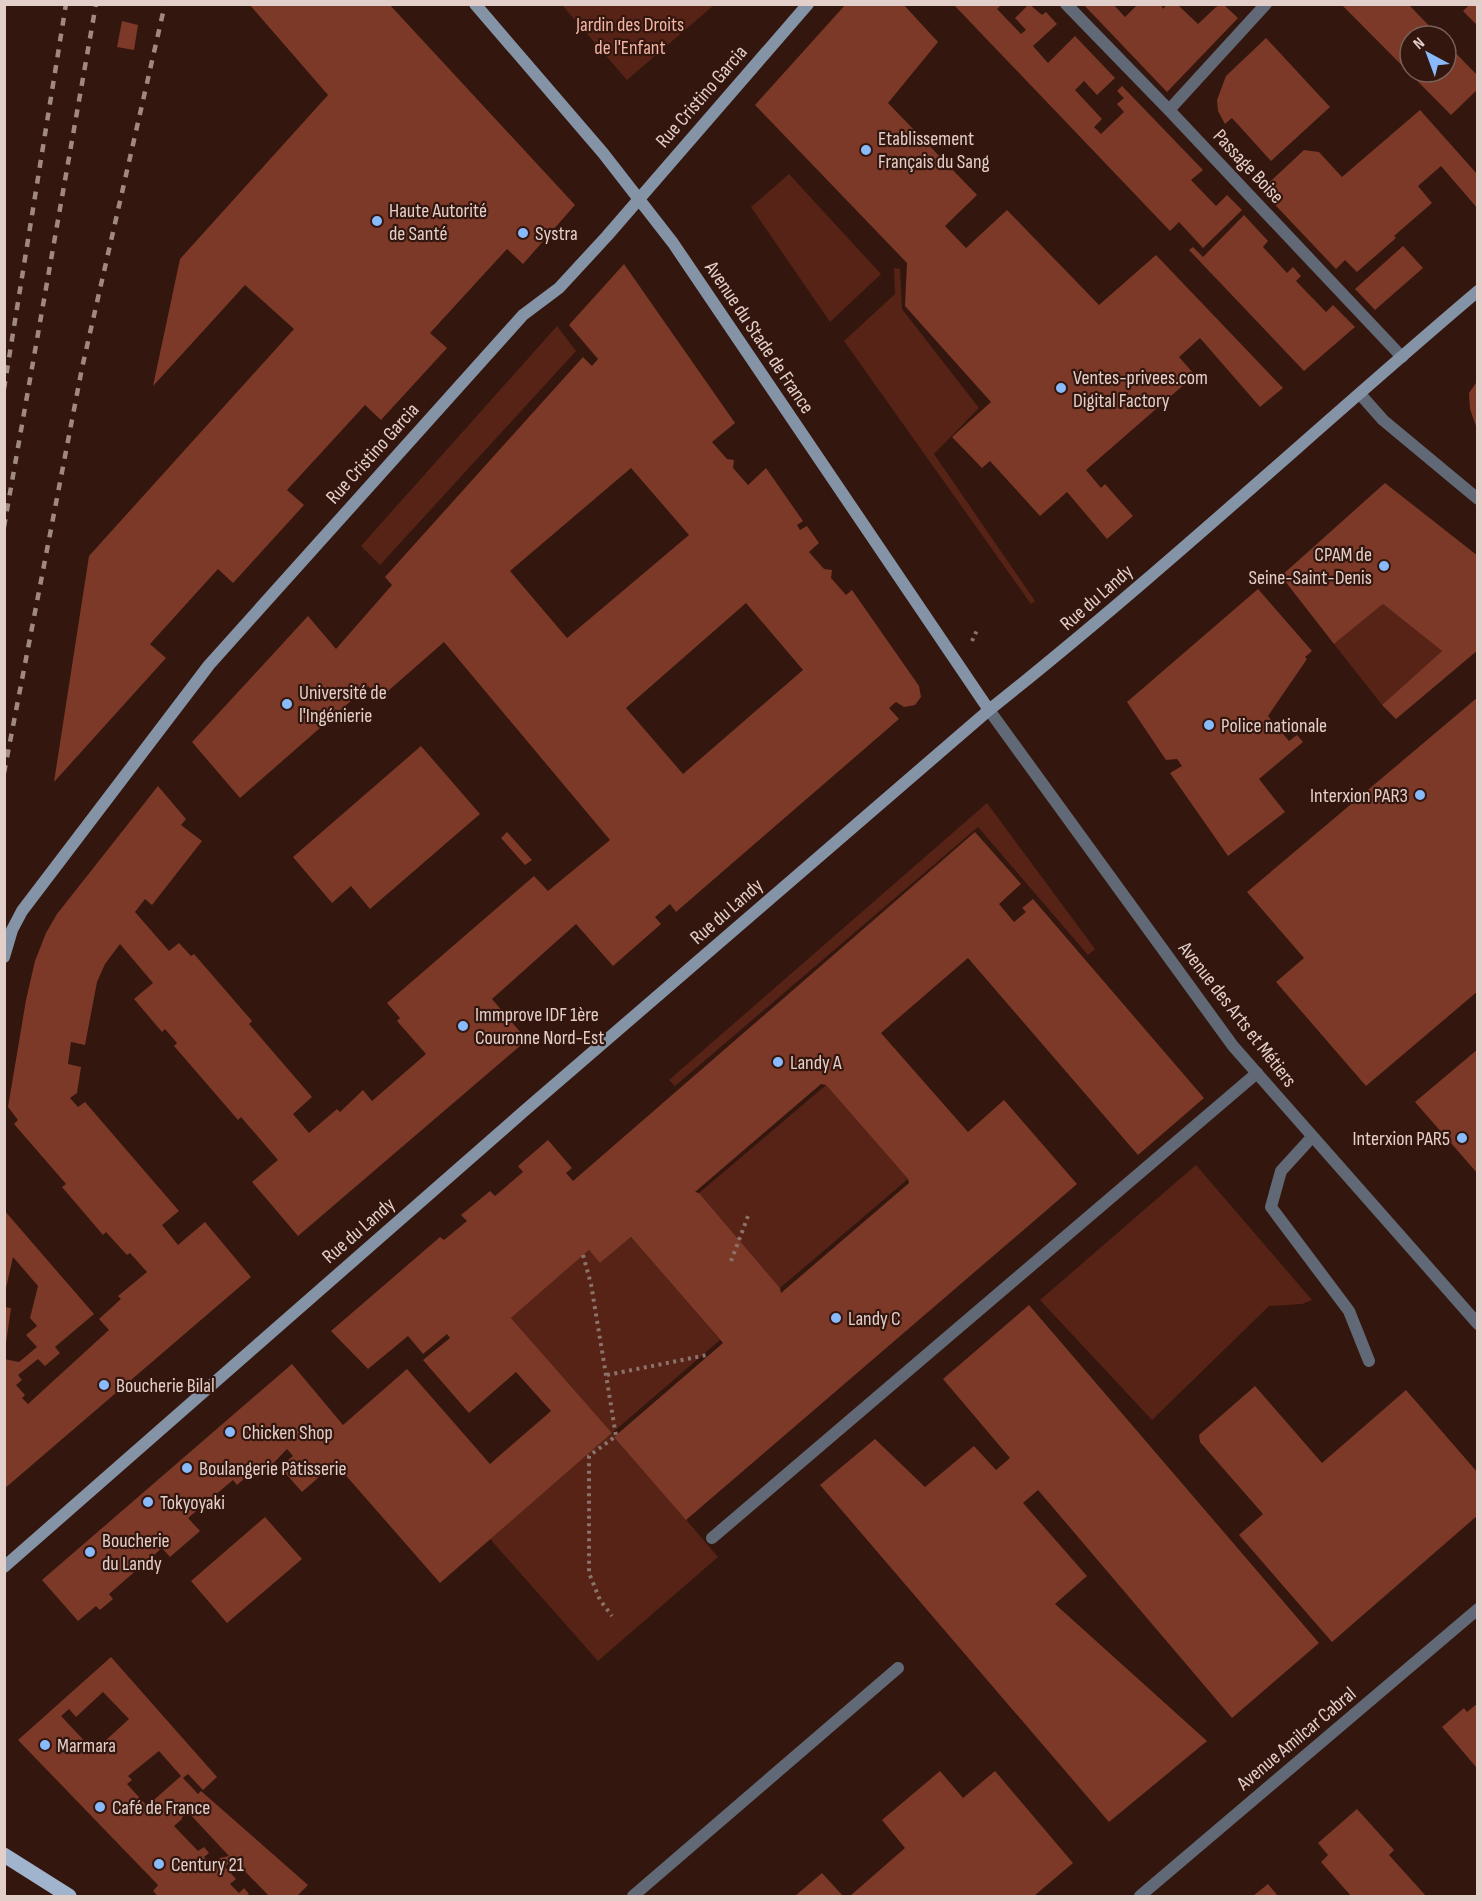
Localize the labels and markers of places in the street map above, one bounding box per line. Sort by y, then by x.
place label: Etablissement Français du Sang [878,127,989,174]
marker: Etablissement Français du Sang [859,143,873,157]
place label: Haute Autorité de Santé [389,199,487,246]
marker: Haute Autorité de Santé [370,214,384,228]
place label: Systra [535,222,578,246]
marker: Systra [516,226,530,240]
place label: Ventes-privees.com Digital Factory [1073,366,1208,413]
marker: Ventes-privees.com Digital Factory [1054,381,1068,395]
place label: CPAM de Seine-Saint-Denis [1248,543,1372,590]
marker: CPAM de Seine-Saint-Denis [1377,559,1391,573]
place label: Université de l'Ingénierie [299,681,387,728]
marker: Université de l'Ingénierie [280,697,294,711]
place label: Police nationale [1221,714,1327,738]
marker: Police nationale [1202,718,1216,732]
place label: Interxion PAR3 [1310,784,1408,808]
marker: Interxion PAR3 [1413,788,1427,802]
place label: Immprove IDF 1ère Couronne Nord-Est [475,1003,604,1050]
marker: Immprove IDF 1ère Couronne Nord-Est [456,1019,470,1033]
place label: Landy A [790,1051,842,1075]
marker: Landy A [771,1055,785,1069]
place label: Interxion PAR5 [1352,1127,1450,1151]
marker: Interxion PAR5 [1455,1131,1469,1145]
place label: Landy C [848,1307,901,1331]
marker: Landy C [829,1311,843,1325]
place label: Boucherie Bilal [116,1374,215,1398]
marker: Boucherie Bilal [97,1378,111,1392]
place label: Chicken Shop [242,1421,333,1445]
marker: Chicken Shop [223,1425,237,1439]
place label: Boulangerie Pâtisserie [199,1457,347,1481]
marker: Boulangerie Pâtisserie [180,1461,194,1475]
place label: Tokyoyaki [160,1491,225,1515]
marker: Tokyoyaki [141,1495,155,1509]
place label: Boucherie du Landy [102,1529,170,1576]
marker: Boucherie du Landy [83,1545,97,1559]
place label: Marmara [57,1734,116,1758]
marker: Marmara [38,1738,52,1752]
place label: Café de France [112,1796,210,1820]
marker: Café de France [93,1800,107,1814]
place label: Century 21 [171,1853,244,1877]
marker: Century 21 [152,1857,166,1871]

